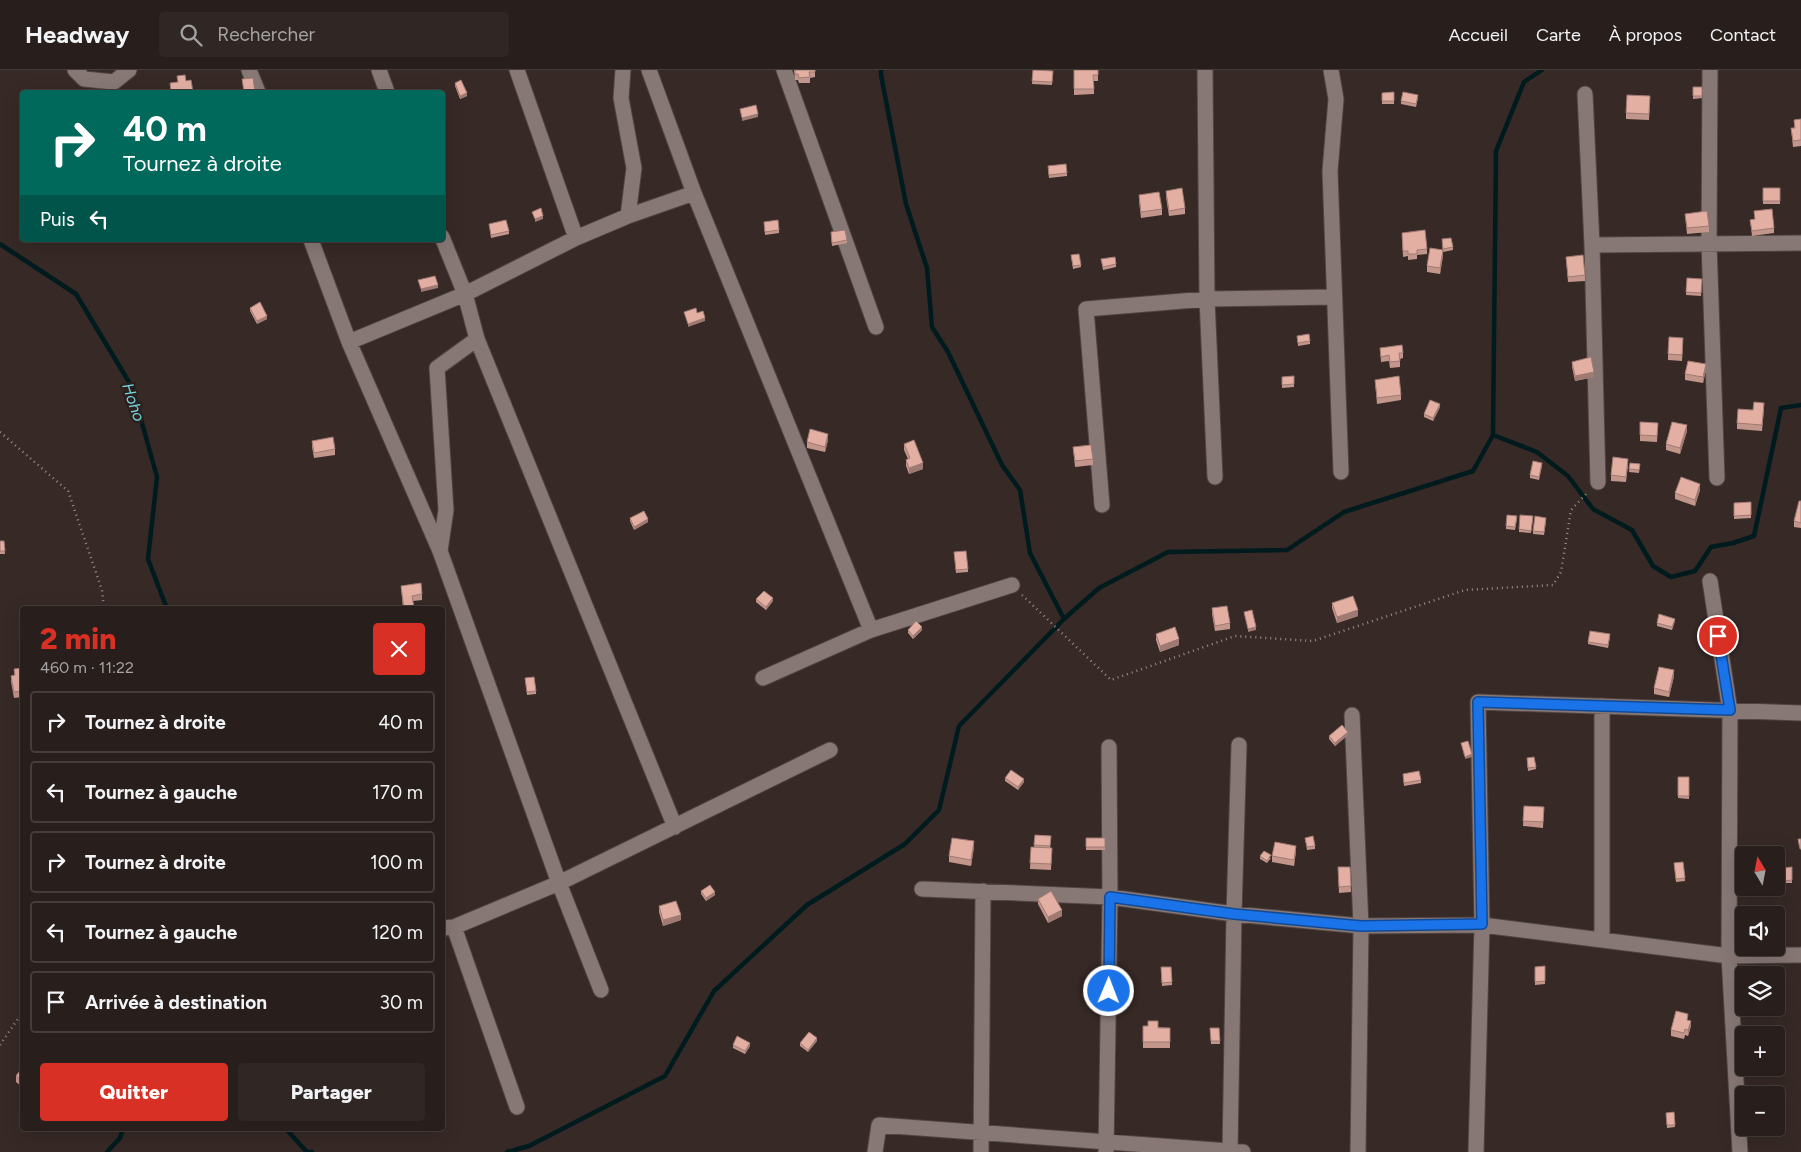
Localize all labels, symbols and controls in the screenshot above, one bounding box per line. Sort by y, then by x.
search box [159,12,509,57]
text: Headway [25,20,129,49]
icon: search [177,21,205,49]
text: Rechercher [217,23,315,46]
text: Accueil [1448,24,1508,46]
text: Carte [1536,24,1581,46]
text: À propos [1609,24,1682,46]
text: Contact [1710,24,1776,46]
text: 40 m [123,108,207,150]
icon: right [40,110,105,175]
text: Tournez à droite [123,150,282,177]
icon: left [85,205,113,233]
text: Puis [40,208,75,231]
water label: Hoho [118,380,149,424]
pin [1697,615,1739,657]
text: 2 min [40,620,117,657]
icon: arrive [1704,622,1732,650]
button: close [373,623,425,675]
text: 460 m · 11:22 [40,658,134,677]
icon: right [42,708,70,736]
text: Tournez à droite [85,711,226,734]
text: 40 m [378,711,423,734]
icon: left [42,778,70,806]
text: Tournez à gauche [85,781,237,804]
text: 170 m [372,781,423,804]
north arrow [1735,846,1785,896]
map controls [1735,846,1785,1136]
icon: right [42,848,70,876]
text: Tournez à droite [85,851,226,874]
text: 100 m [370,851,423,874]
button: sound [1735,906,1785,956]
icon: left [42,918,70,946]
text: Tournez à gauche [85,921,237,944]
text: 120 m [371,921,423,944]
position arrow [1082,964,1134,1016]
button: layers [1735,966,1785,1016]
icon: arrive [42,988,70,1016]
text: Arrivée à destination [85,991,267,1014]
text: 30 m [380,991,423,1014]
button: + [1735,1026,1785,1076]
button: Quitter [40,1063,228,1121]
button: Partager [238,1063,425,1121]
button: − [1735,1086,1785,1136]

